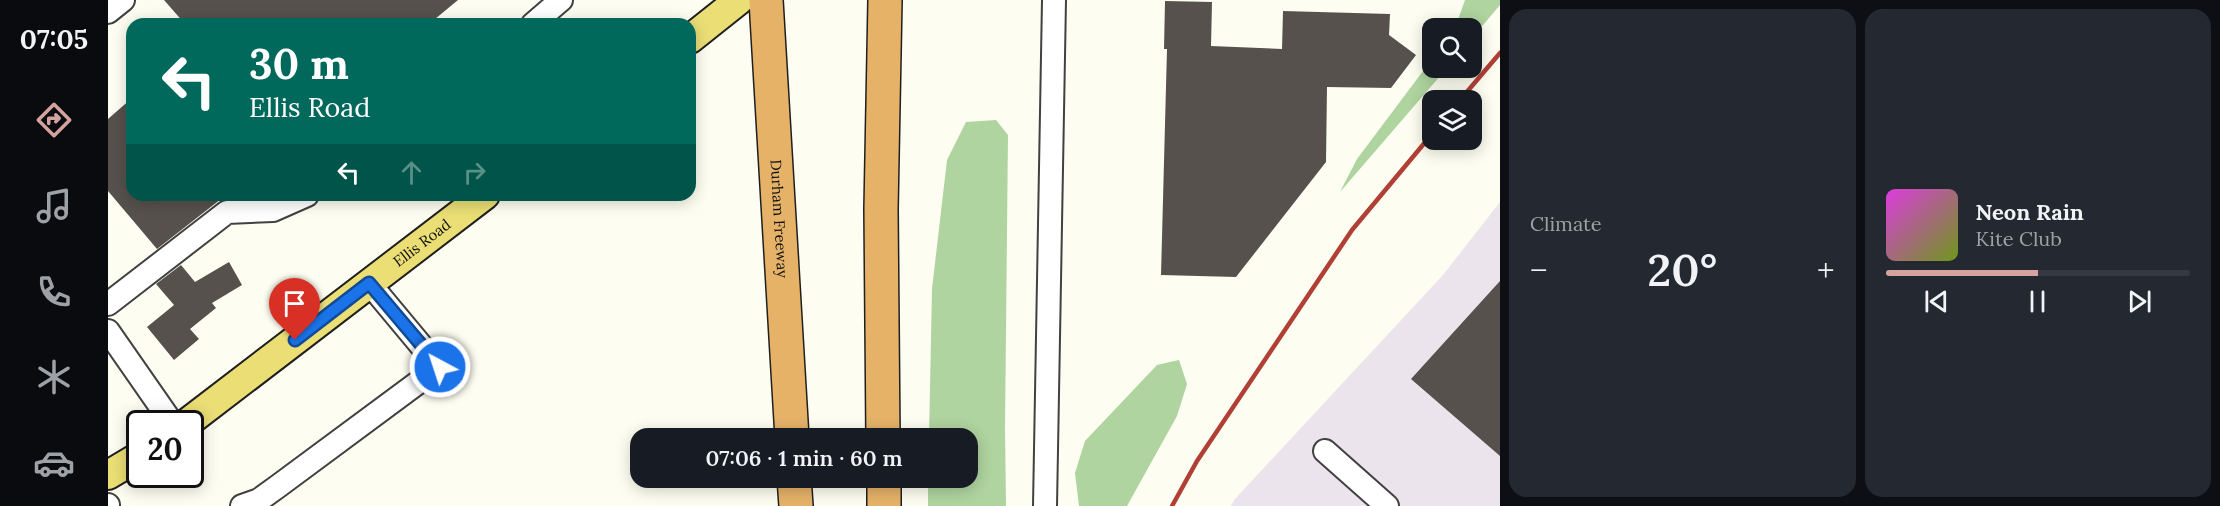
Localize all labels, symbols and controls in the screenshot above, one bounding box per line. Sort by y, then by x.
map controls [1422,18,1482,150]
button: search [1422,18,1482,78]
text: 07:05 [20,22,88,56]
text: 30 m [249,37,349,91]
icon: left [150,42,228,120]
text: Ellis Road [249,90,370,124]
button: layers [1422,90,1482,150]
icon: directions [33,99,75,141]
icon: left [332,156,365,189]
icon: ahead [395,156,428,189]
icon: right [458,156,491,189]
street label: Durham Freeway [766,159,792,278]
icon: music [33,185,75,227]
text: Neon Rain [1976,198,2084,226]
text: Climate [1530,211,1602,236]
street label: Ellis Road [389,215,454,271]
text: Kite Club [1976,226,2062,251]
text: 20° [1647,241,1717,298]
text: − [1530,249,1548,291]
text: + [1817,249,1834,291]
icon: phone [33,271,75,313]
pin [269,278,320,340]
icon: previous [1920,285,1953,318]
icon: pause [2021,285,2054,318]
icon: next [2123,285,2156,318]
icon: arrive [278,287,311,320]
position arrow [408,335,472,399]
icon: climate [33,356,75,398]
speed limit sign: 20 [126,410,204,488]
icon: car [33,442,75,484]
text: 07:06 · 1 min · 60 m [706,444,902,472]

